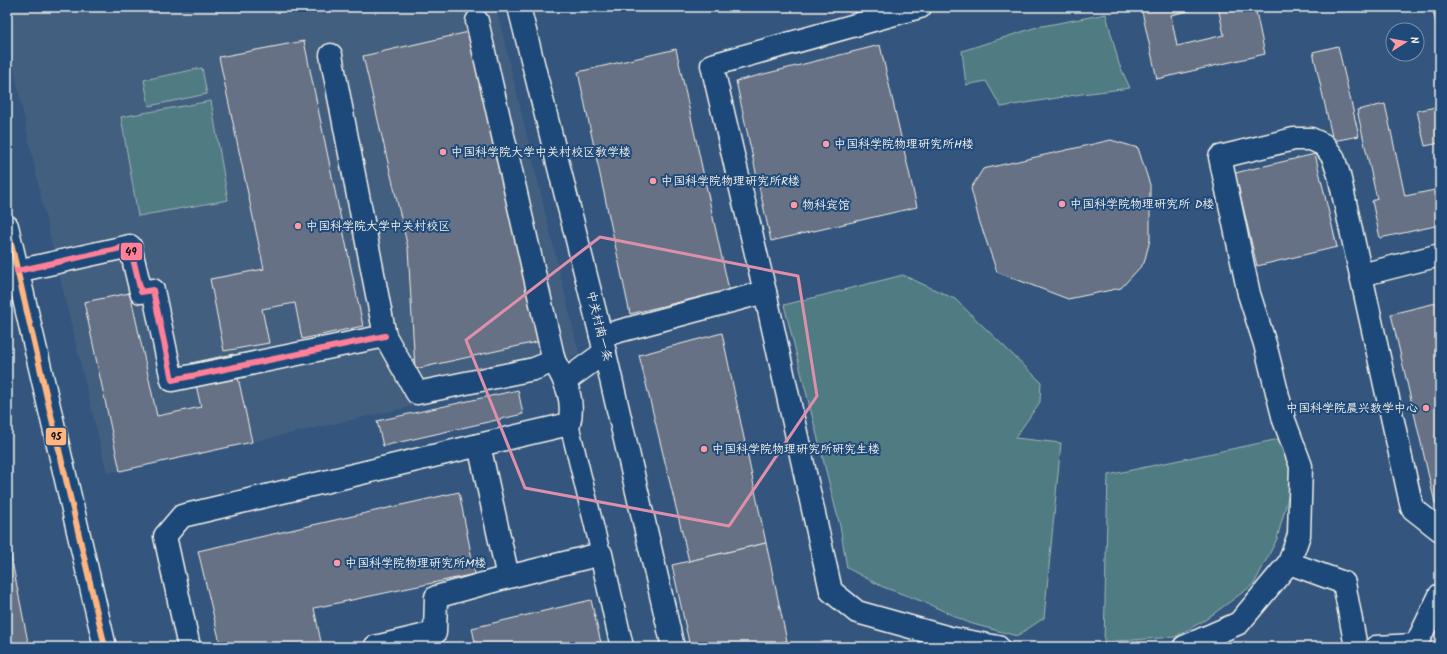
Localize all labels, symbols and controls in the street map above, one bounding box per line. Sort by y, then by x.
north arrow [1385,22,1425,62]
text: N [1404,35,1423,45]
place label: 中国科学院物理研究所H楼 [834,135,974,154]
marker: 中国科学院物理研究所H楼 [821,139,831,149]
place label: 中国科学院大学中关村校区教学楼 [451,143,631,162]
marker: 中国科学院大学中关村校区教学楼 [438,147,448,157]
place label: 中国科学院物理研究所R楼 [661,172,800,191]
marker: 中国科学院物理研究所R楼 [648,176,658,186]
place label: 中国科学院物理研究所 D楼 [1070,195,1215,214]
place label: 物科宾馆 [802,196,850,215]
marker: 中国科学院物理研究所 D楼 [1057,199,1067,209]
marker: 物科宾馆 [789,200,799,210]
place label: 中国科学院大学中关村校区 [306,217,450,236]
marker: 中国科学院大学中关村校区 [293,221,303,231]
line badge: 49 [120,242,143,261]
text: 49 [125,243,137,261]
street label: 中关村南一条 [581,289,617,363]
place label: 中国科学院晨兴数学中心 [1286,399,1418,418]
marker: 中国科学院晨兴数学中心 [1421,403,1431,413]
line badge: 95 [45,427,67,446]
text: 95 [50,428,63,446]
place label: 中国科学院物理研究所研究生楼 [712,440,880,459]
marker: 中国科学院物理研究所研究生楼 [699,444,709,454]
place label: 中国科学院物理研究所M楼 [345,554,486,573]
marker: 中国科学院物理研究所M楼 [332,558,342,568]

